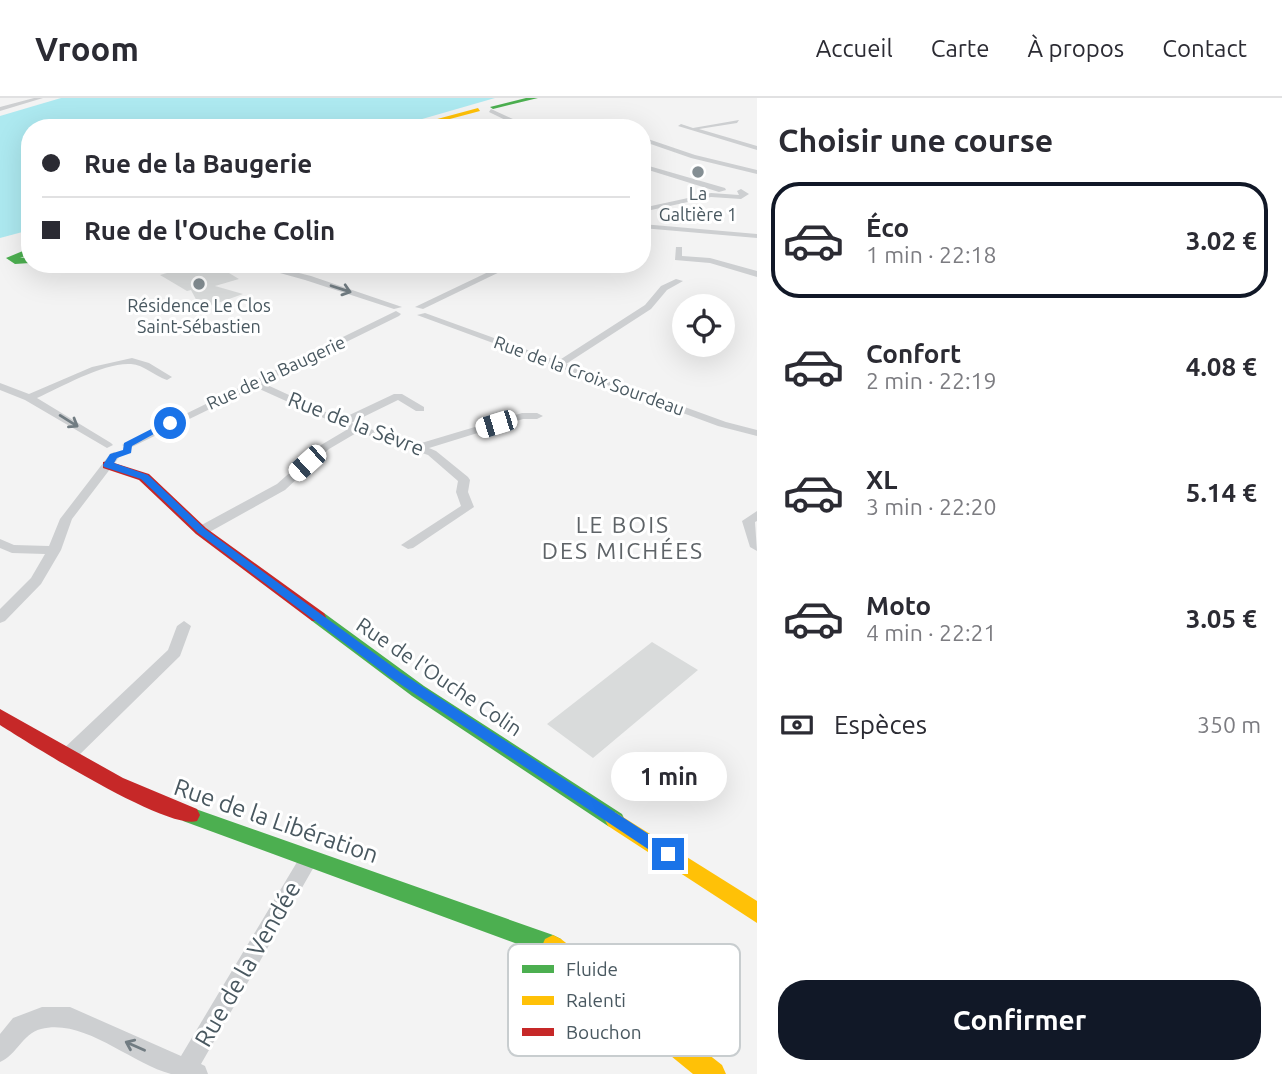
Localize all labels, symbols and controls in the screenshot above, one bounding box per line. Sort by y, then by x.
text: Vroom [35,30,139,67]
text: Accueil [816,35,893,62]
text: Carte [931,35,990,62]
text: À propos [1028,35,1124,62]
text: Contact [1162,35,1247,62]
text: Choisir une course [778,122,1053,158]
text: Rue de la Baugerie [84,149,312,178]
marker: La Galtière 1 [690,164,706,180]
place label: La Galtière 1 [659,183,737,224]
icon: car [782,209,845,272]
text: Éco [866,213,909,242]
text: Rue de l'Ouche Colin [84,216,335,245]
text: 3.02 € [1186,226,1257,255]
text: 1 min · 22:18 [866,242,997,267]
marker: Résidence Le Clos Saint-Sébastien [191,276,207,292]
one-way arrow [330,284,352,296]
map controls [672,294,735,357]
button: locate [672,294,735,357]
place label: Résidence Le Clos Saint-Sébastien [127,295,271,336]
street label: Rue de la Baugerie [203,331,348,413]
street label: Rue de la Croix Sourdeau [491,331,687,419]
icon: car [782,335,845,398]
text: Confort [866,339,961,368]
text: 4.08 € [1186,352,1257,381]
text: 2 min · 22:19 [866,368,997,393]
street label: Rue de la Sèvre [285,386,428,460]
route start [154,407,186,439]
car [473,408,520,440]
one-way arrow [58,415,78,429]
car [285,441,330,485]
icon: car [782,461,845,524]
text: XL [866,465,897,494]
text: 5.14 € [1186,478,1257,507]
text: 3 min · 22:20 [866,494,997,519]
district label: LE BOIS DES MICHÉES [542,512,704,563]
icon: car [782,587,845,650]
text: Moto [866,591,931,620]
text: 3.05 € [1186,604,1257,633]
street label: Rue de l'Ouche Colin [352,612,527,741]
text: 4 min · 22:21 [866,620,997,645]
icon: cash [778,706,816,744]
text: Espèces [834,710,927,739]
text: 350 m [1197,712,1261,737]
callout: 1 min [610,752,726,802]
text: 1 min [640,764,698,789]
street label: Rue de la Libération [171,773,382,868]
route end [652,838,684,870]
street label: Rue de la Vendée [189,876,306,1051]
legend [508,944,740,1056]
text: Fluide [566,958,618,980]
button: Confirmer [778,980,1261,1060]
text: Ralenti [566,989,626,1011]
text: Bouchon [566,1021,642,1043]
one-way arrow [125,1039,146,1052]

